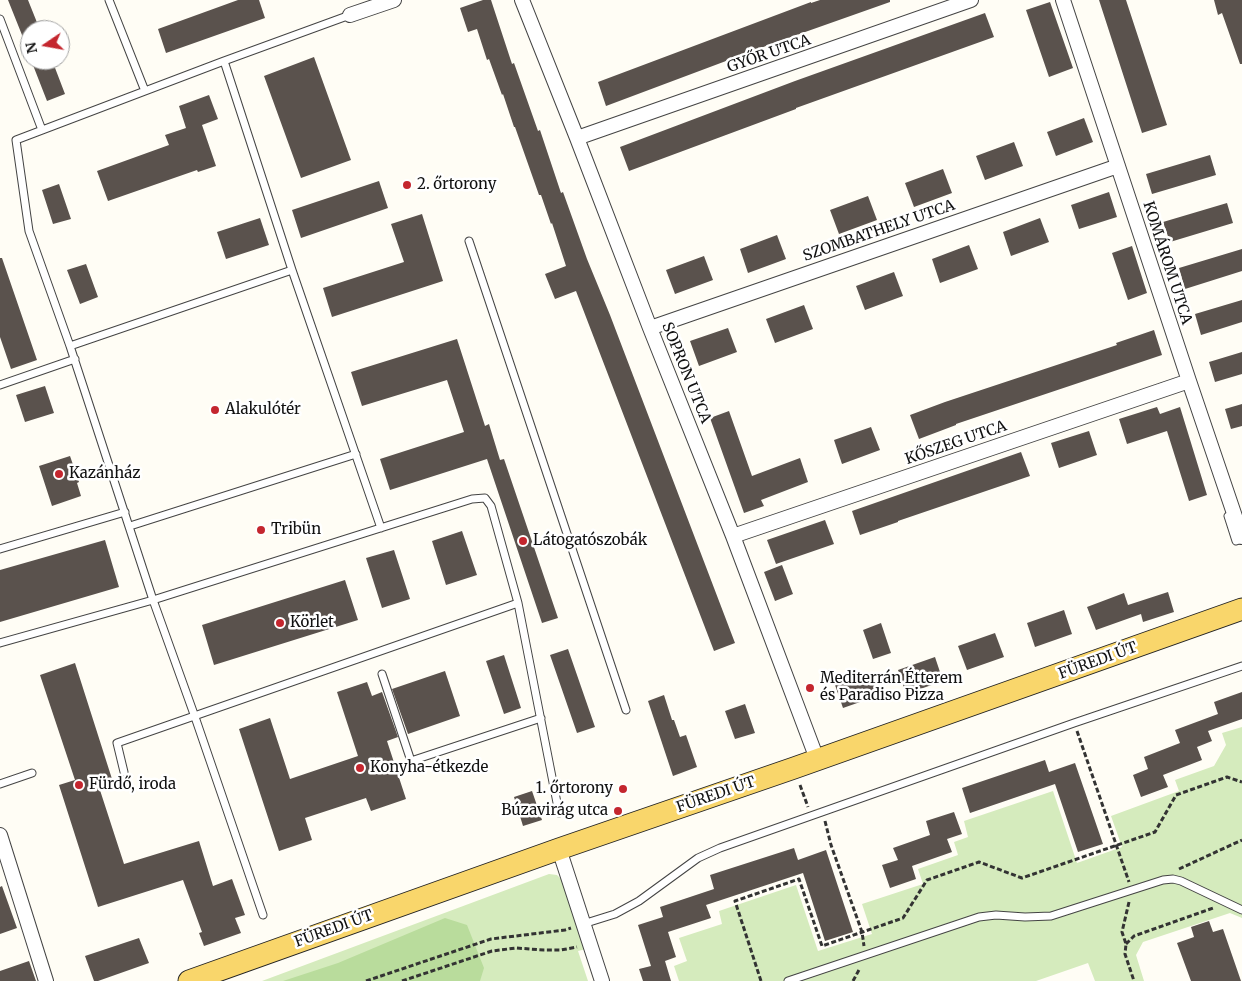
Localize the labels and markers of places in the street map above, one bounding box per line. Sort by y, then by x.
place label: 2. őrtorony [417,176,496,194]
marker: 2. őrtorony [401,179,413,191]
place label: Alakulótér [225,401,301,419]
marker: Alakulótér [209,404,221,416]
place label: Kazánház [69,465,140,483]
marker: Kazánház [53,468,65,480]
place label: Tribün [271,521,321,539]
marker: Tribün [255,524,267,536]
place label: Látogatószobák [533,532,647,550]
marker: Látogatószobák [517,535,529,547]
place label: Körlet [290,614,334,632]
marker: Körlet [274,617,286,629]
place label: Mediterrán Étterem és Paradiso Pizza [820,670,963,705]
marker: Mediterrán Étterem és Paradiso Pizza [804,682,816,694]
place label: Konyha-étkezde [370,759,488,777]
marker: Konyha-étkezde [354,762,366,774]
place label: Fürdő, iroda [89,776,176,794]
marker: Fürdő, iroda [73,779,85,791]
place label: 1. őrtorony [536,780,613,798]
marker: 1. őrtorony [617,783,629,795]
place label: Búzavirág utca [501,802,608,820]
marker: Búzavirág utca [612,805,624,817]

